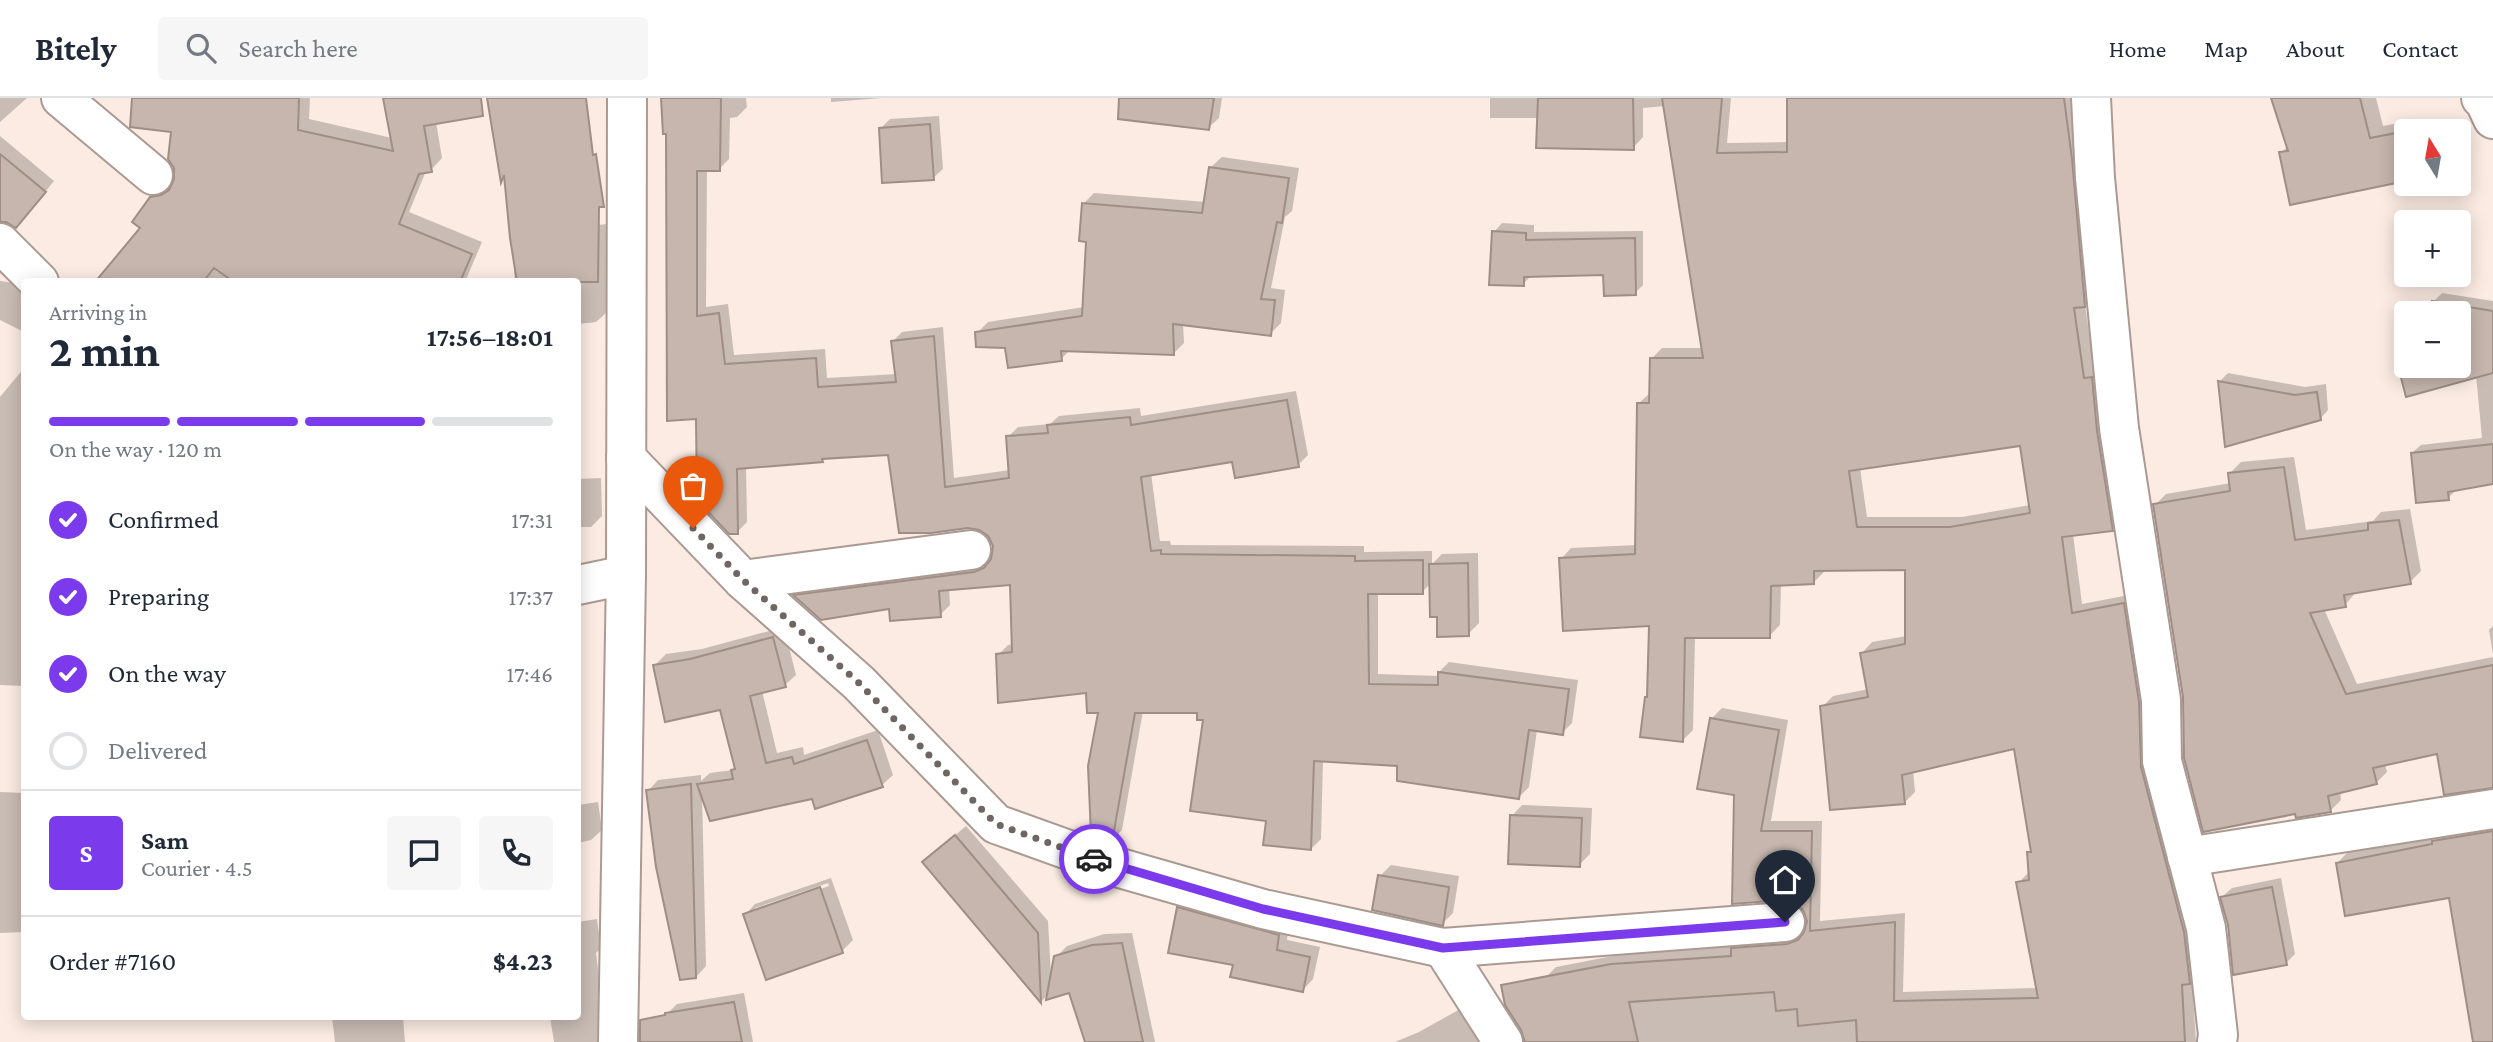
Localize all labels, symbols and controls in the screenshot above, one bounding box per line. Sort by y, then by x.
search box [158,17,648,80]
icon: search [182,29,220,67]
text: Bitely [35,30,116,67]
text: Search here [238,34,358,63]
text: Home [2109,35,2166,62]
text: Map [2204,35,2248,62]
text: About [2286,35,2344,62]
text: Contact [2382,35,2458,62]
north arrow [2394,119,2471,196]
map controls [2394,119,2471,378]
button: + [2394,210,2471,287]
text: Arriving in [49,299,147,325]
button: − [2394,301,2471,378]
text: 17:56–18:01 [427,323,553,352]
text: 2 min [49,325,160,376]
text: On the way · 120 m [49,436,222,462]
pin [663,456,723,528]
icon: bag [674,467,712,505]
icon: check [49,501,87,539]
text: Confirmed [108,505,219,534]
text: 17:31 [511,507,553,533]
icon: check [49,578,87,616]
text: Preparing [108,582,209,611]
text: 17:37 [509,584,553,610]
icon: check [49,655,87,693]
text: On the way [108,659,226,688]
text: 17:46 [506,661,553,687]
text: Delivered [108,736,207,765]
button: chat [387,816,461,890]
button: phone [479,816,553,890]
courier [1059,824,1129,894]
text: Sam [141,826,189,855]
text: S [80,839,93,868]
icon: car [1075,840,1113,878]
pin [1755,850,1815,922]
text: Courier · 4.5 [141,855,253,881]
icon: home [1766,861,1804,899]
text: Order #7160 [49,947,176,976]
text: $4.23 [493,947,553,976]

